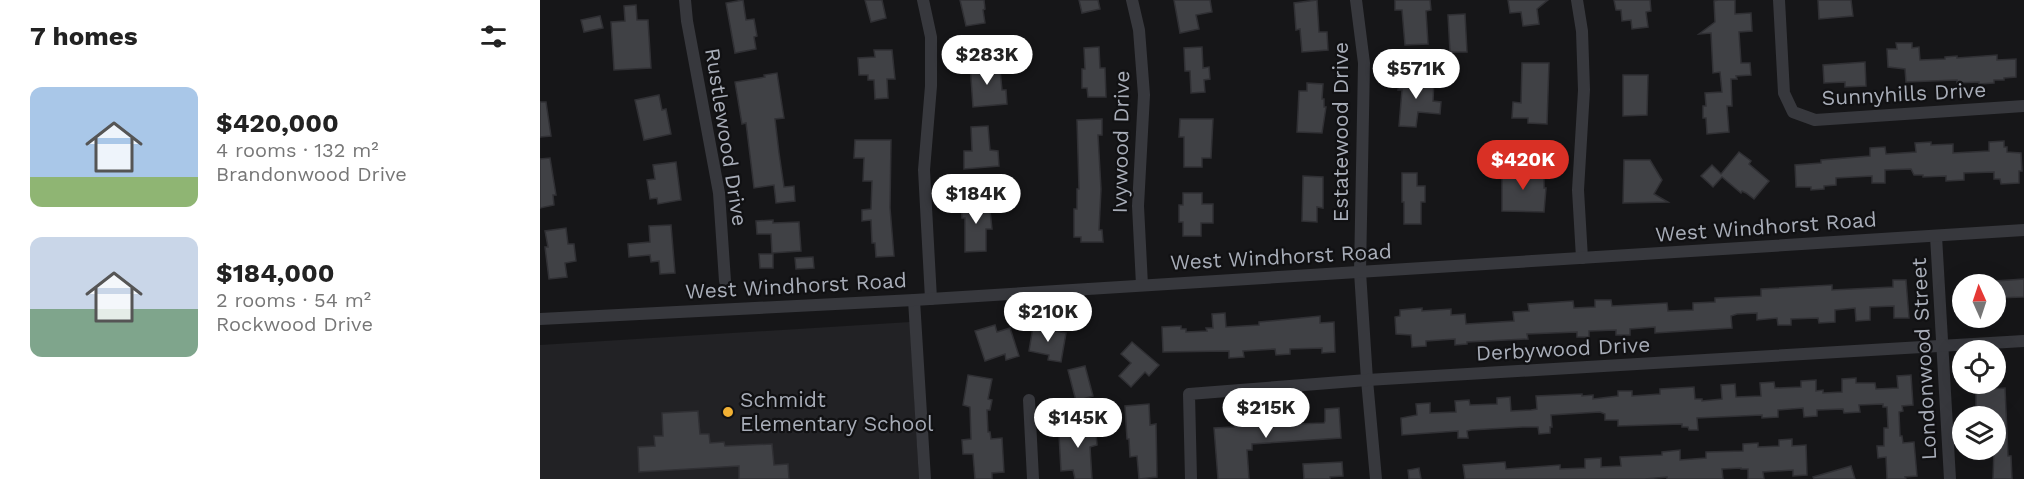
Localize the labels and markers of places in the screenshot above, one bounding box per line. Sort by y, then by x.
pin: $283K [945,35,1029,86]
pin: $571K [1374,49,1458,100]
pin: $420K [1481,140,1565,191]
pin: $184K [934,174,1018,225]
pin: $210K [1006,292,1090,343]
place label: Schmidt Elementary School [740,387,934,436]
pin: $215K [1224,388,1308,439]
pin: $145K [1036,398,1120,449]
marker: Schmidt Elementary School [721,405,735,419]

